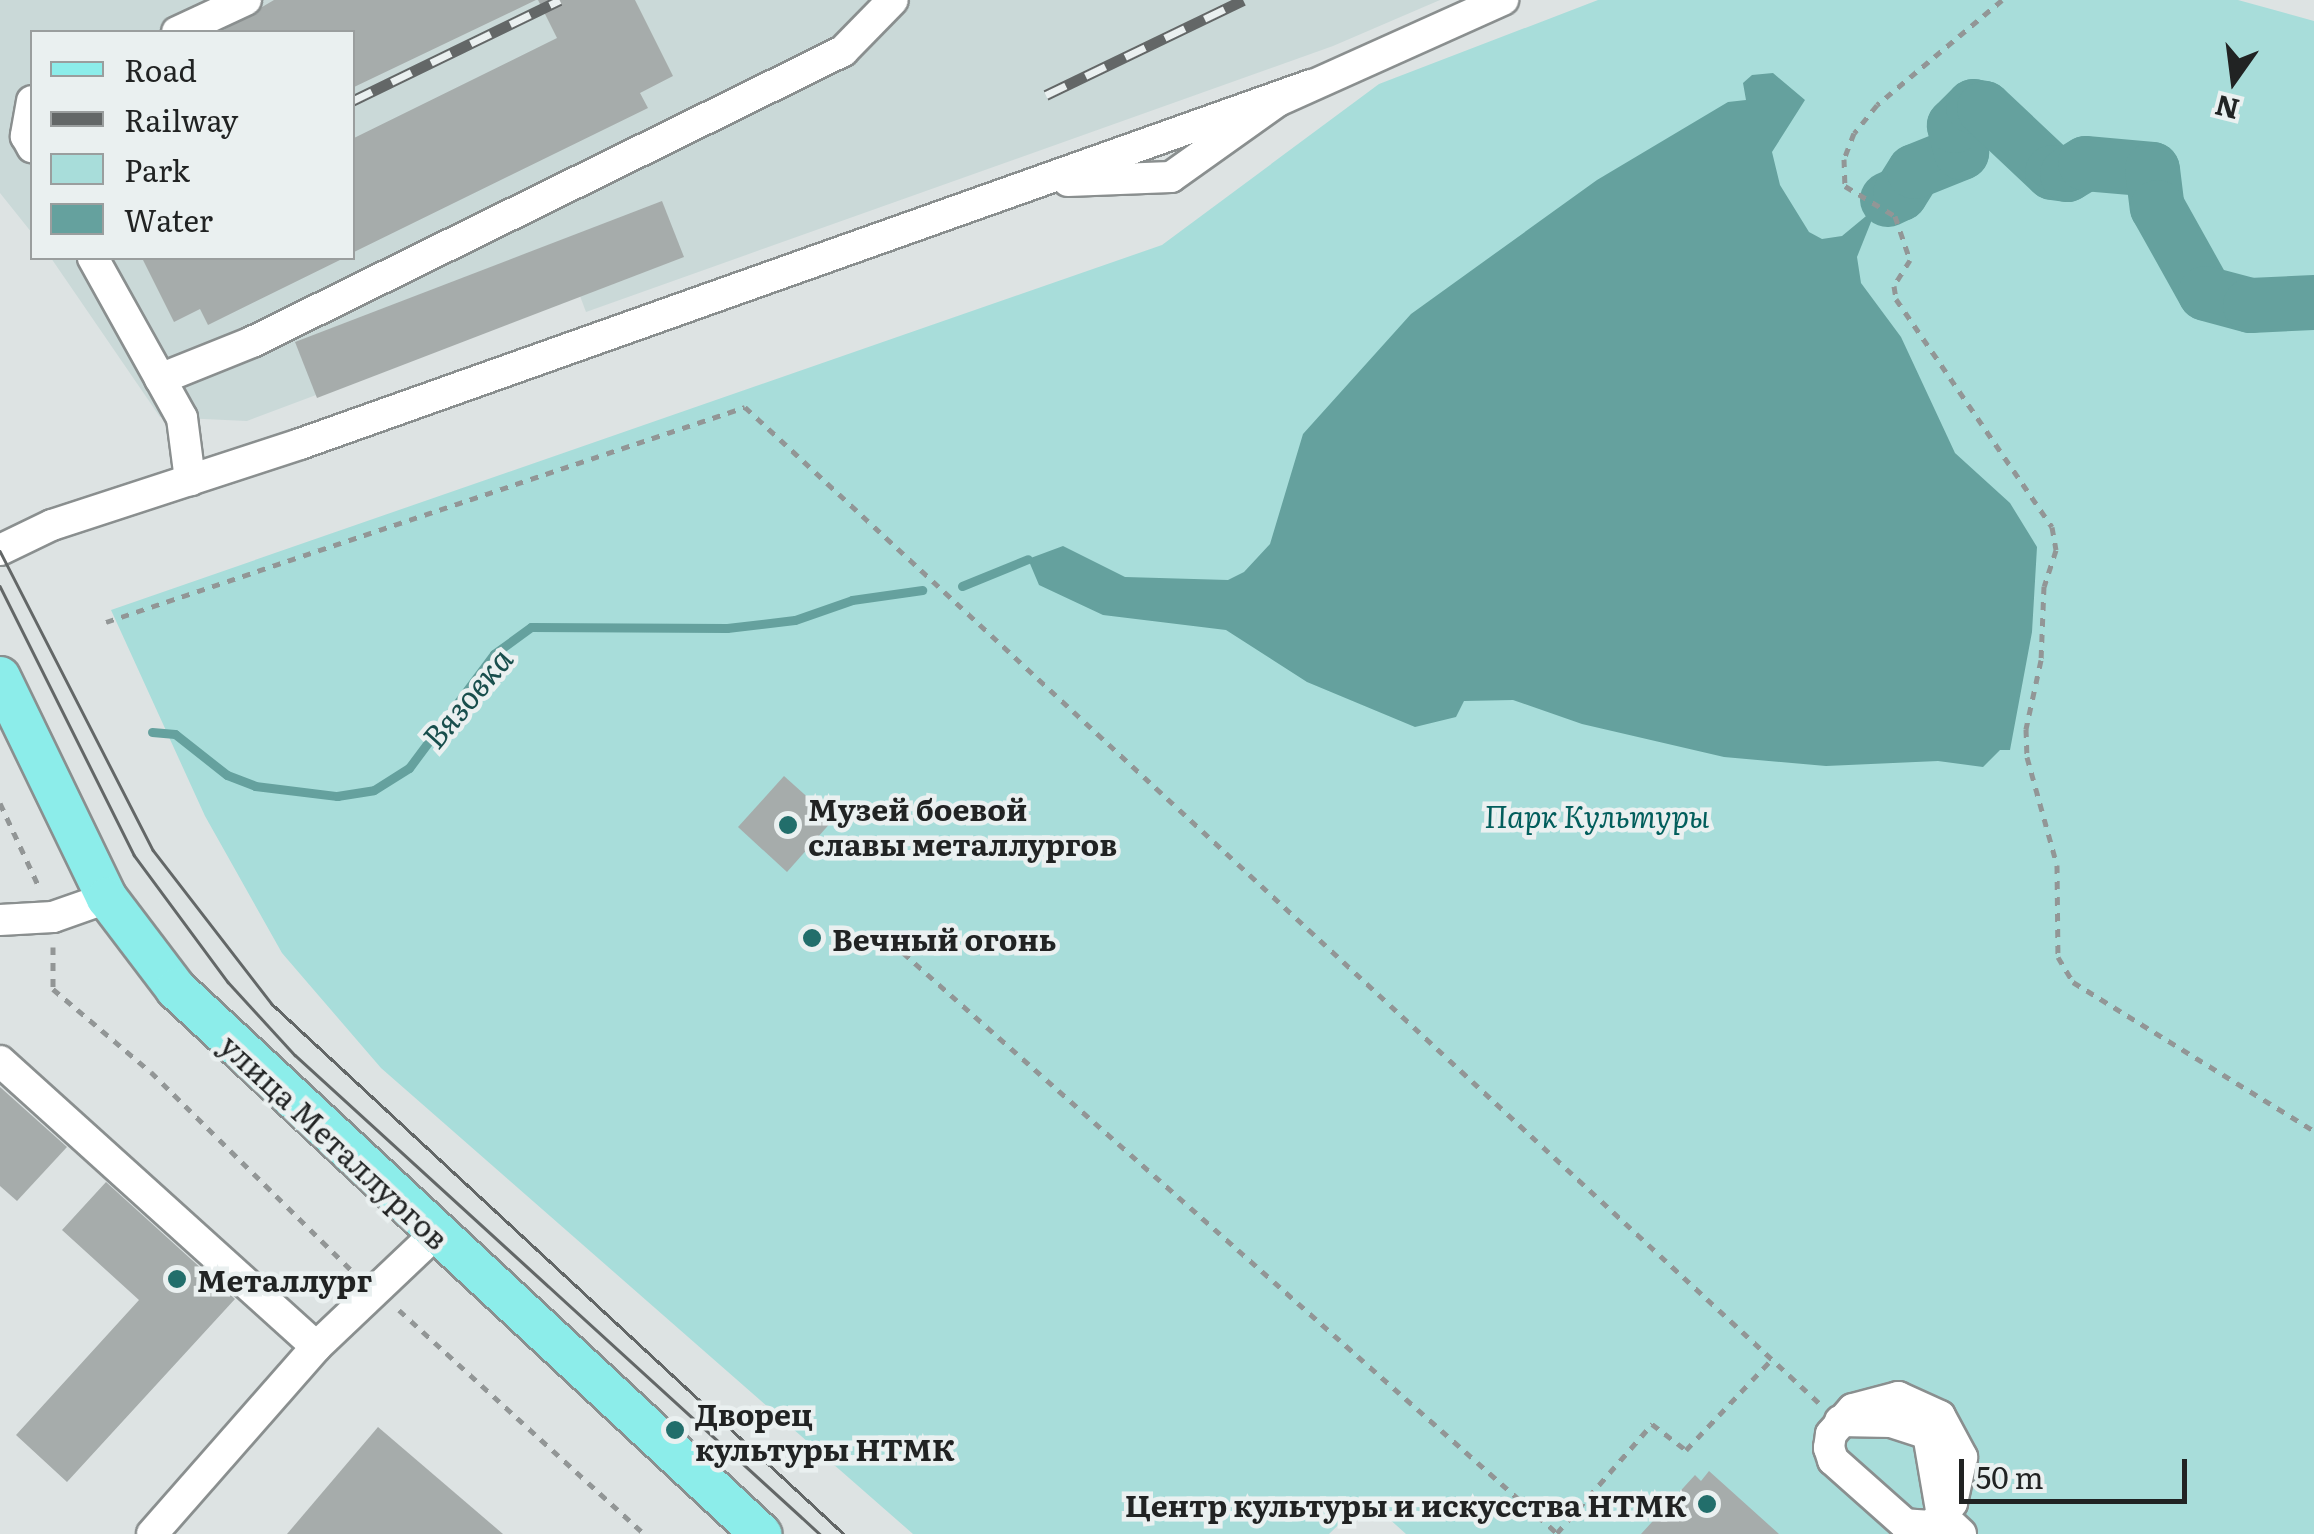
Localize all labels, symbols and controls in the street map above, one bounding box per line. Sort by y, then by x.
legend [30,30,355,260]
north arrow [2184,30,2284,130]
text: Road [124,47,197,91]
text: N [2210,86,2243,132]
text: Railway [124,97,238,141]
text: Park [124,147,190,191]
text: Water [124,197,213,241]
water label: Вязовка [413,639,519,755]
place label: Музей боевой славы металлургов [808,790,1117,860]
park label: Парк Культуры [1484,797,1710,833]
marker: Музей боевой славы металлургов [777,814,799,836]
place label: Вечный огонь [832,920,1057,956]
marker: Вечный огонь [801,927,823,949]
street label: улица Металлургов [214,1026,456,1256]
place label: Металлург [197,1261,372,1297]
marker: Металлург [166,1268,188,1290]
place label: Дворец культуры НТМК [695,1395,955,1466]
marker: Дворец культуры НТМК [664,1419,686,1441]
scale bar [1964,1439,2192,1501]
text: 50 m [1976,1454,2044,1498]
place label: Центр культуры и искусства НТМК [1125,1486,1687,1522]
marker: Центр культуры и искусства НТМК [1696,1493,1718,1515]

